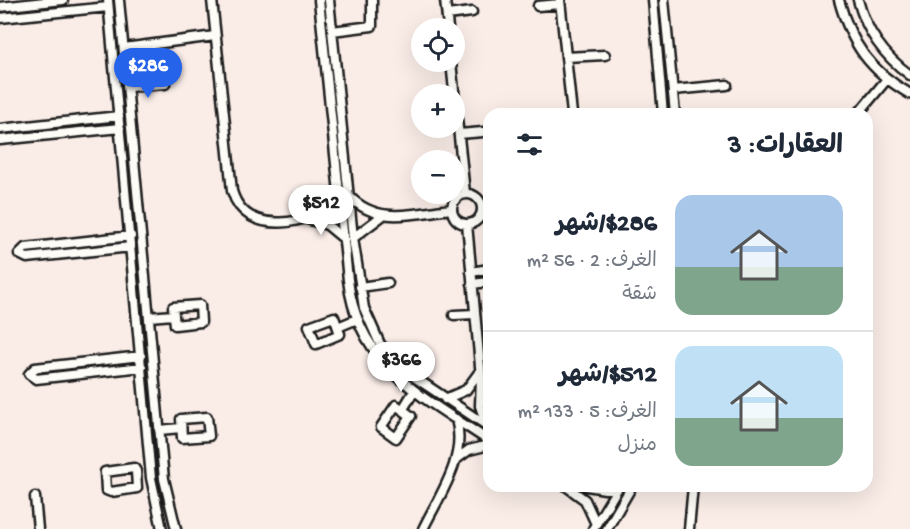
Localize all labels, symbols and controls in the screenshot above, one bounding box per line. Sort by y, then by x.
map controls [411,18,465,204]
button: locate [411,18,465,72]
pin: $286 [112,48,184,99]
text: $286 [128,56,168,79]
button: + [411,84,465,138]
icon: filters [513,128,546,161]
text: العقارات: 3 [728,132,843,163]
button: − [411,150,465,204]
pin: $512 [285,185,357,236]
text: $512 [302,193,340,216]
text: $286/شهر [556,210,657,241]
icon: home [723,219,795,291]
text: الغرف: 2 · 56 m² [527,251,657,274]
text: شقة [622,284,657,307]
pin: $366 [365,342,437,393]
text: $366 [381,350,421,373]
text: $512/شهر [559,361,657,392]
icon: home [723,370,795,442]
text: الغرف: 5 · 133 m² [518,402,657,425]
text: منزل [618,435,657,458]

